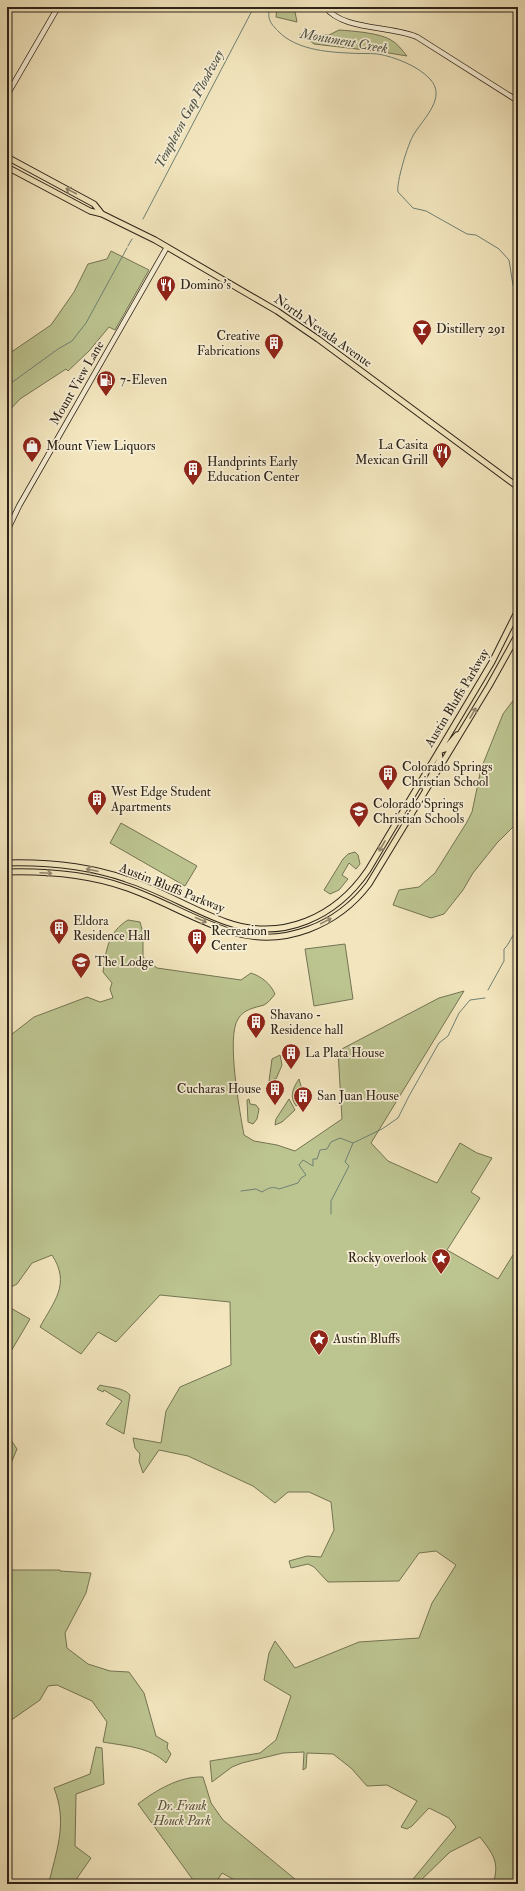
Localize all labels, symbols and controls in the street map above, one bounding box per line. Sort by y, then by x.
water label: Monument Creek [298,25,389,57]
water label: Templeton Gap Floodway [151,47,227,171]
one-way arrow [65,187,77,195]
restaurant icon: Domino's [155,274,177,302]
place label: Domino's [180,277,231,293]
street label: North Nevada Avenue [271,291,376,371]
bar icon: Distillery 291 [411,318,433,346]
place label: Distillery 291 [436,321,506,338]
place label: Creative Fabrications [197,328,261,359]
building icon: Creative Fabrications [263,332,285,360]
street label: Mount View Lane [46,338,108,428]
fuel station icon: 7-Eleven [95,369,117,397]
place label: 7-Eleven [120,372,167,388]
shop icon: Mount View Liquors [21,435,43,463]
place label: La Casita Mexican Grill [355,437,429,468]
place label: Mount View Liquors [46,438,156,454]
restaurant icon: La Casita Mexican Grill [431,441,453,469]
place label: Handprints Early Education Center [207,454,300,485]
building icon: Handprints Early Education Center [182,458,204,486]
street label: Austin Bluffs Parkway [421,646,494,752]
one-way arrow [470,707,478,719]
place label: Colorado Springs Christian School [402,759,493,790]
building icon: Colorado Springs Christian School [377,763,399,791]
place label: West Edge Student Apartments [110,784,211,816]
building icon: West Edge Student Apartments [86,788,108,816]
place label: Colorado Springs Christian Schools [373,796,465,827]
school or university icon: Colorado Springs Christian Schools [348,800,370,828]
one-way arrow [378,840,386,852]
street label: Austin Bluffs Parkway [116,859,227,917]
one-way arrow [86,865,99,873]
one-way arrow [39,869,52,876]
place label: Eldora Residence Hall [73,913,151,944]
building icon: Eldora Residence Hall [48,917,70,945]
one-way arrow [194,917,206,924]
one-way arrow [320,917,332,925]
place label: Recreation Center [211,923,267,954]
building icon: Recreation Center [186,927,208,955]
school or university icon: The Lodge [70,951,92,979]
place label: The Lodge [95,954,154,970]
place label: Shavano - Residence hall [270,1007,344,1038]
building icon: Shavano - Residence hall [245,1011,267,1039]
building icon: La Plata House [280,1042,302,1070]
place label: La Plata House [305,1045,385,1061]
building icon: Cucharas House [264,1078,286,1106]
place label: Cucharas House [177,1081,262,1097]
building icon: San Juan House [292,1085,314,1113]
place label: San Juan House [317,1088,399,1104]
place icon: Rocky overlook [430,1247,452,1275]
place label: Rocky overlook [348,1250,428,1267]
place icon: Austin Bluffs [308,1328,330,1356]
place label: Austin Bluffs [332,1331,400,1347]
park label: Dr. Frank Houck Park [152,1798,211,1829]

